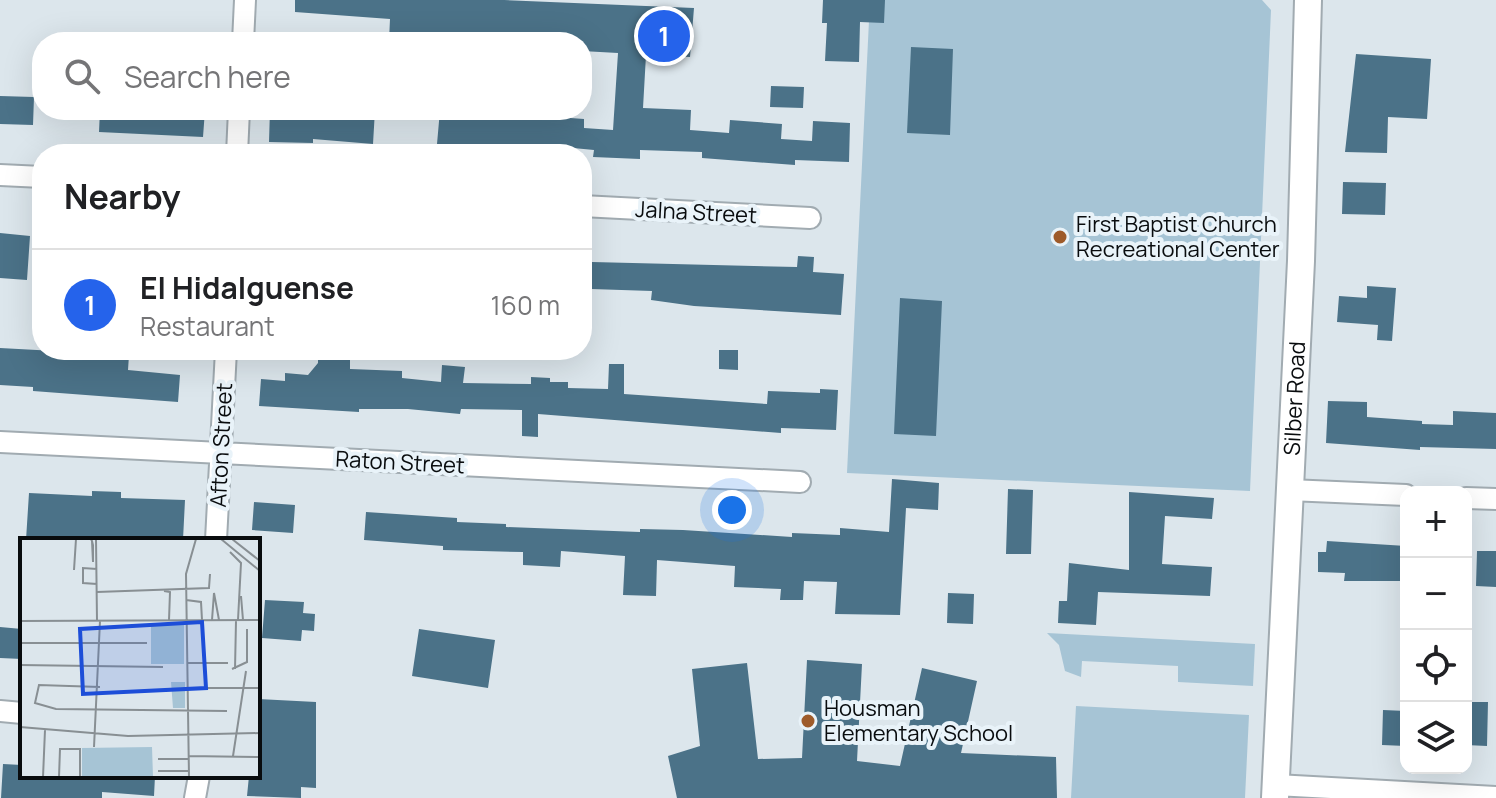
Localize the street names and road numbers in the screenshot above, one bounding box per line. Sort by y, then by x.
street label: Jalna Street [634,194,758,230]
street label: Silber Road [1277,341,1312,456]
street label: Afton Street [203,382,239,508]
street label: Raton Street [335,444,466,480]

